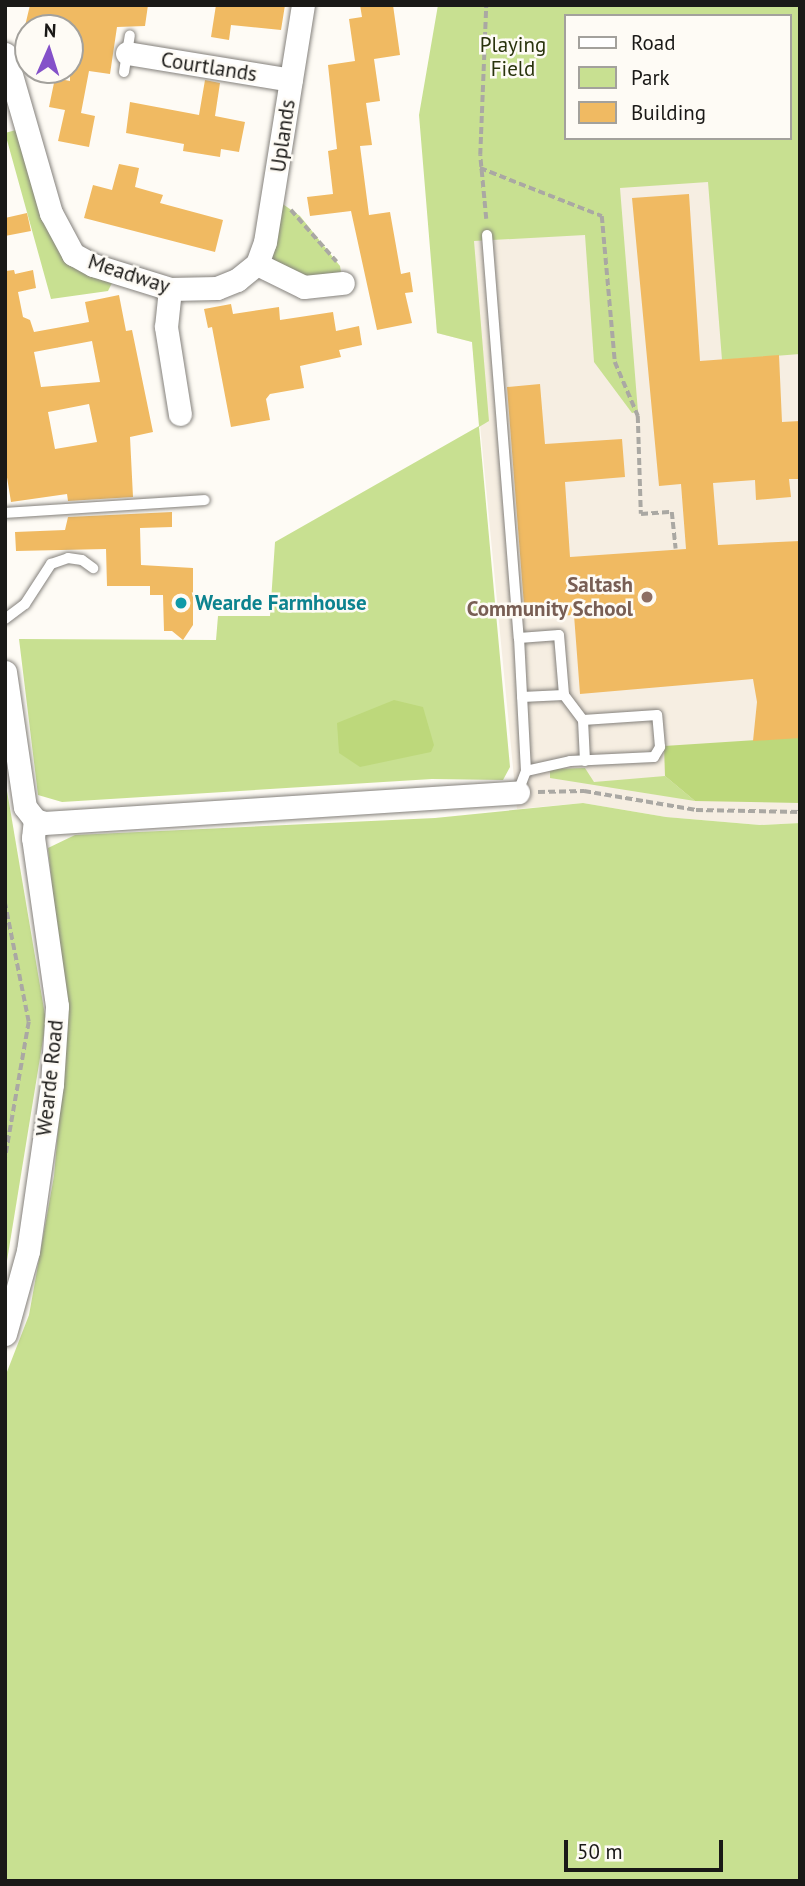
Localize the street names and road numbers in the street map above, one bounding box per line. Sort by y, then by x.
street label: Courtlands [159,47,259,87]
street label: Uplands [265,98,301,174]
street label: Meadway [85,249,173,299]
street label: Wearde Road [31,1019,69,1137]

